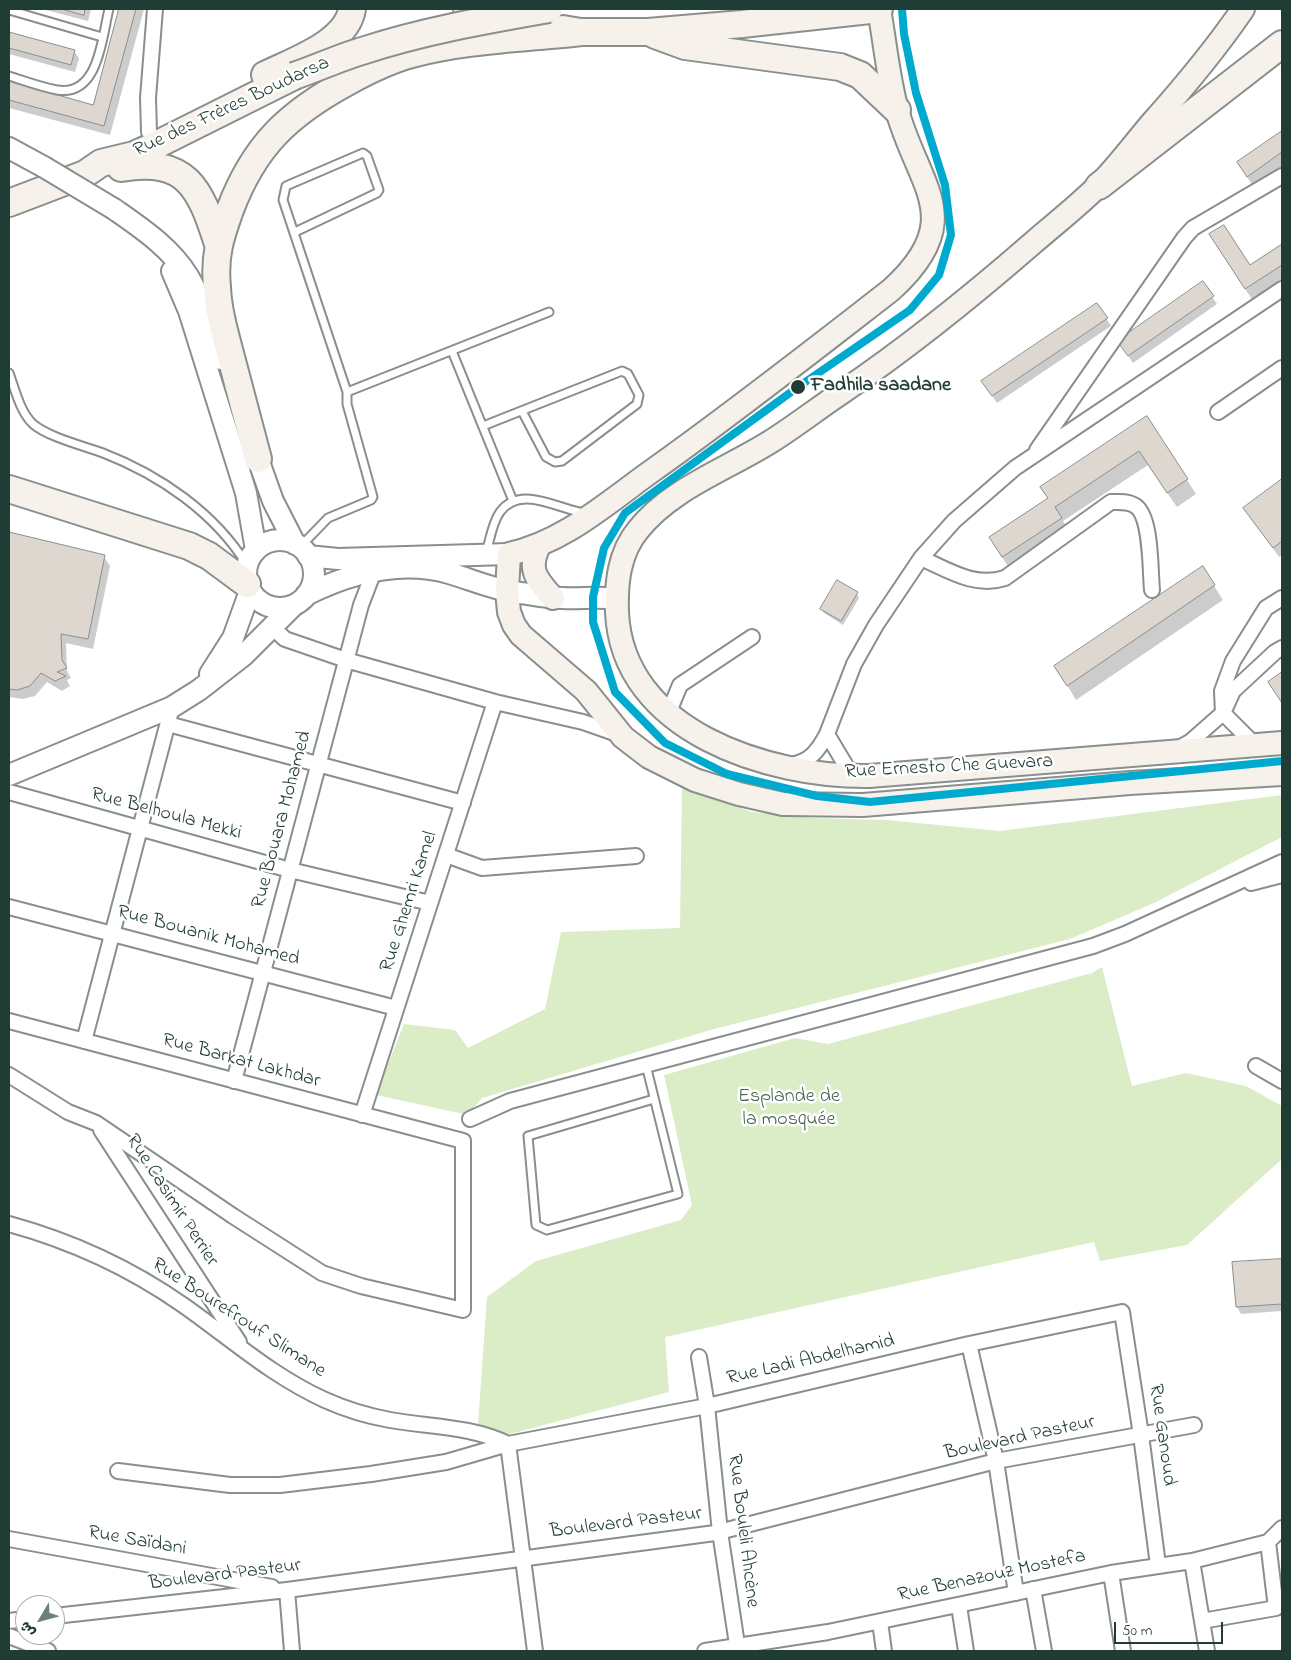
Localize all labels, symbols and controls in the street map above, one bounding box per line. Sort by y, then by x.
street label: Rue des Frères Boudarsa [130,52,334,164]
place label: Fadhila saadane [811,375,951,399]
marker: Fadhila saadane [789,378,807,396]
street label: Rue Bouara Mohamed [248,729,318,911]
street label: Rue Ernesto Che Guevara [844,751,1054,785]
street label: Rue Belhoula Mekki [88,783,244,847]
street label: Rue Ghemri Kamel [376,829,444,975]
street label: Rue Bouanik Mohamed [114,901,302,973]
street label: Rue Barkat Lakhdar [159,1029,323,1095]
park label: Esplande de la mosquée [738,1086,840,1133]
street label: Rue Casimir Perrier [119,1130,223,1272]
street label: Rue Bourefrouf Slimane [146,1254,330,1384]
street label: Rue Ladi Abdelhamid [725,1330,897,1392]
street label: Rue Ganoud [1142,1383,1180,1487]
street label: Boulevard Pasteur [943,1411,1097,1467]
street label: Rue Bouleli Ahcène [721,1453,763,1609]
street label: Boulevard Pasteur [549,1503,703,1545]
street label: Rue Saïdani [86,1522,188,1562]
street label: Rue Benazouz Mostefa [896,1545,1088,1609]
street label: Boulevard Pasteur [148,1555,302,1597]
north arrow [15,1595,65,1645]
scale bar [1116,1612,1225,1644]
text: ش [15,1616,41,1641]
text: 50 m [1122,1620,1152,1642]

